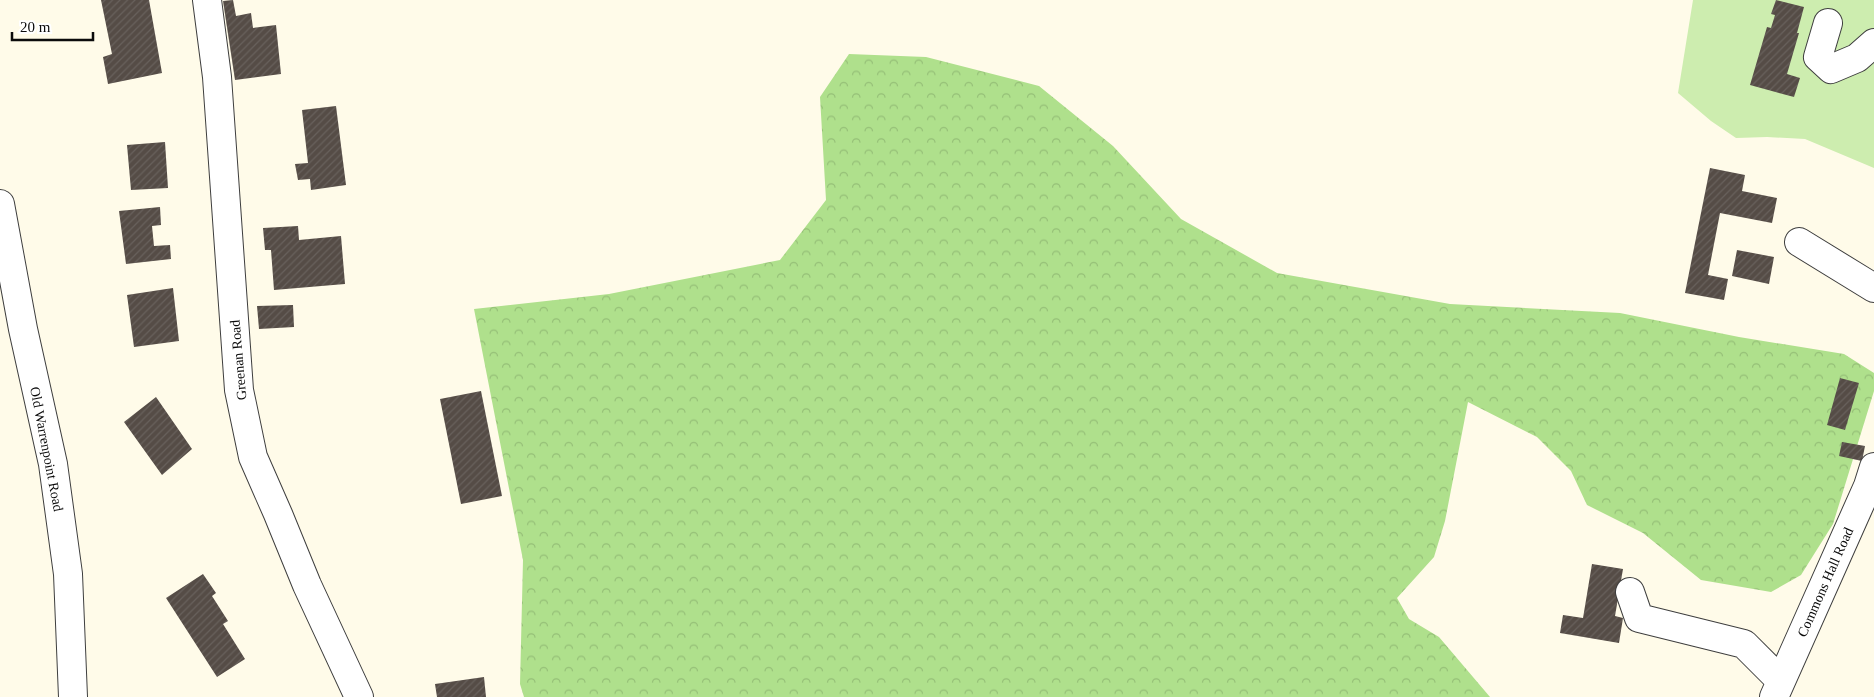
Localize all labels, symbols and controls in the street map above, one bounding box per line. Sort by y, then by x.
scale bar [12,10,94,42]
text: 20 m [20,19,51,35]
street label: Greenan Road [228,319,249,401]
street label: Old Warrenpoint Road [27,385,66,513]
street label: Commons Hall Road [1795,525,1856,639]

